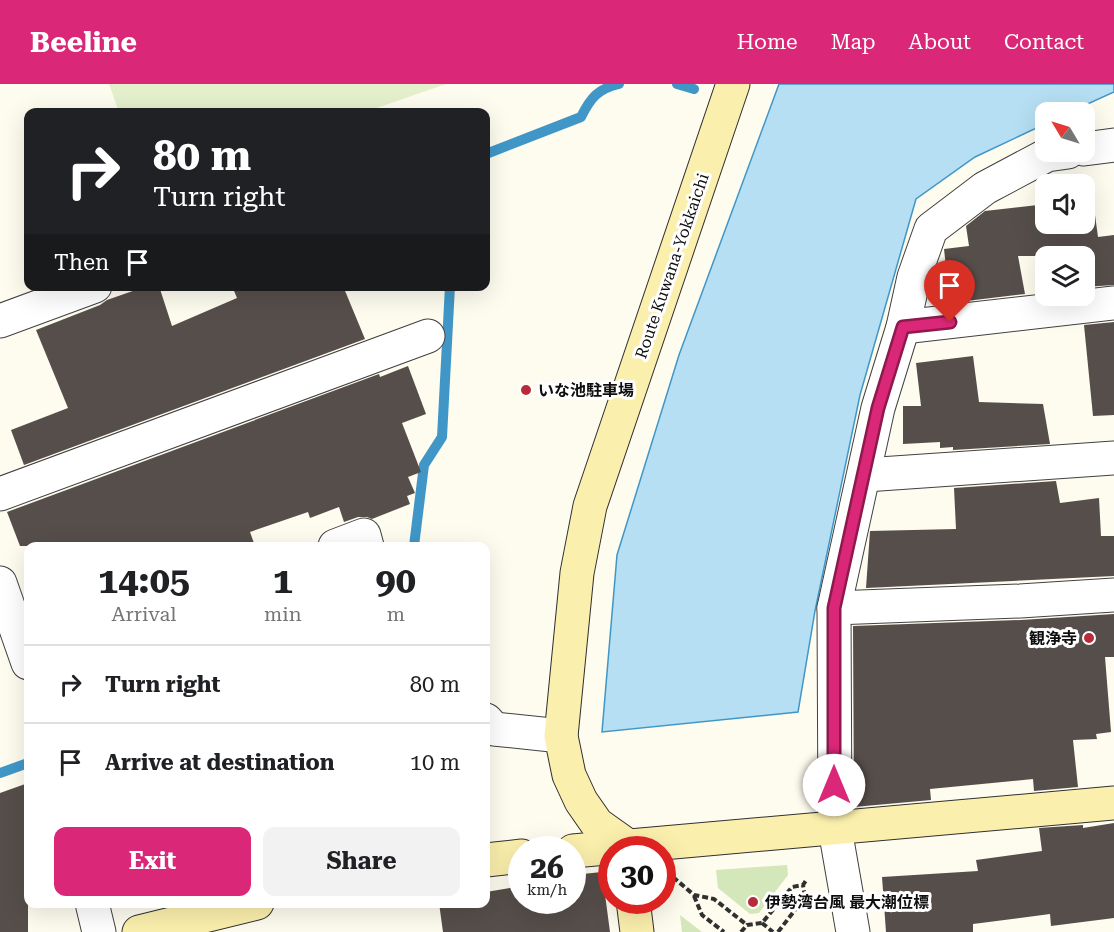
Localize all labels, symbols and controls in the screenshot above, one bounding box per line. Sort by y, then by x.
text: Beeline [30,26,137,59]
text: Home [737,30,798,54]
text: Map [831,30,876,54]
text: About [909,30,971,54]
text: Contact [1004,30,1084,54]
north arrow [1035,102,1095,162]
map controls [1035,102,1095,306]
text: 80 m [153,131,251,180]
icon: right [54,132,132,210]
street label: Route Kuwana-Yokkaichi [631,171,713,361]
button: sound [1035,174,1095,234]
text: Turn right [153,181,286,213]
icon: arrive [121,246,154,279]
button: layers [1035,246,1095,306]
text: Then [54,250,109,275]
pin [924,260,975,322]
icon: arrive [933,269,966,302]
place label: いな池駐車場 [538,381,634,400]
marker: いな池駐車場 [519,383,533,397]
text: 14:05 [98,560,190,602]
text: 1 [273,560,293,602]
text: 90 [376,560,416,602]
text: Arrival [112,602,177,626]
text: min [264,602,302,626]
text: m [387,602,405,626]
place label: 観浄寺 [1029,629,1077,648]
marker: 観浄寺 [1082,631,1096,645]
icon: right [54,668,87,701]
text: Turn right [105,672,220,697]
text: 80 m [410,672,460,697]
icon: arrive [54,746,87,779]
text: Arrive at destination [105,750,334,775]
text: 10 m [410,750,460,775]
position arrow [802,753,866,817]
button: Exit [54,827,251,896]
button: Share [263,827,460,896]
speed limit sign: 30 [598,836,676,914]
text: 26 [530,850,564,885]
text: km/h [527,881,567,899]
place label: 伊勢湾台風 最大潮位標 [764,893,929,912]
marker: 伊勢湾台風 最大潮位標 [746,895,760,909]

